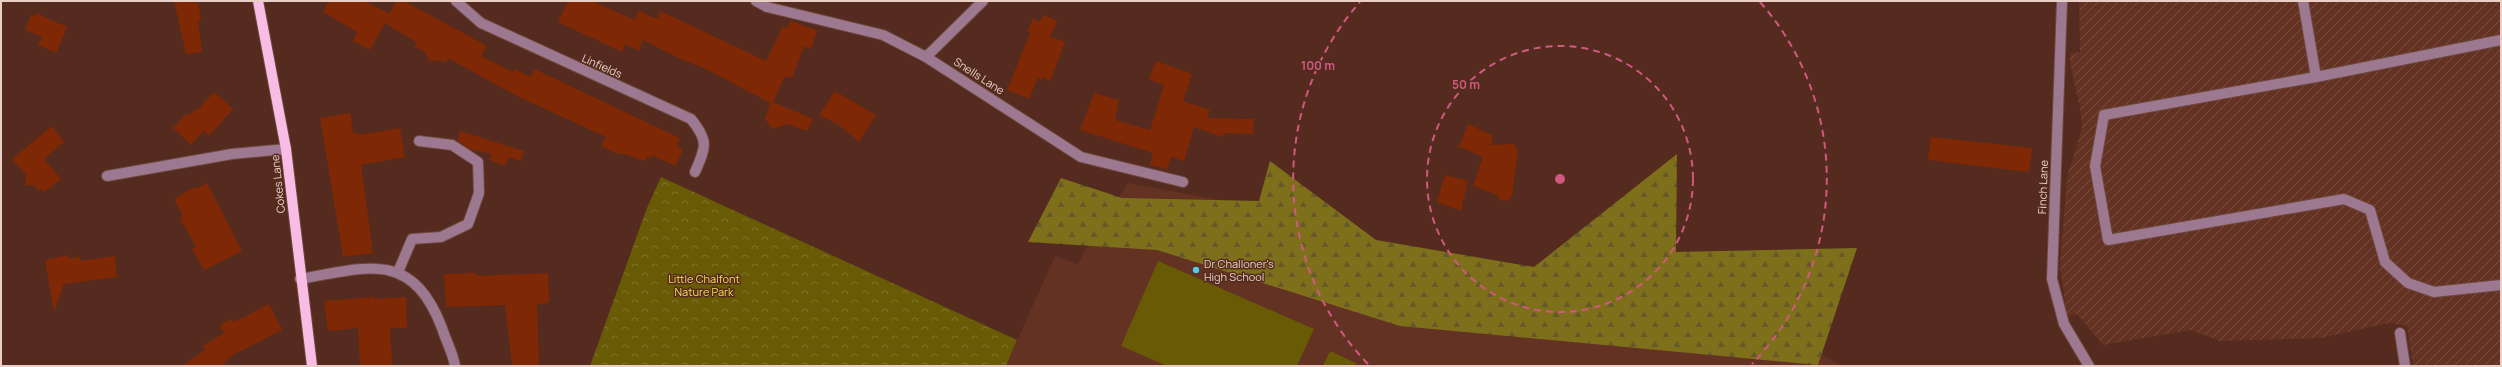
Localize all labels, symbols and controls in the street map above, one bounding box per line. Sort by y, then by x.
street label: Linfields [580,50,625,81]
street label: Snells Lane [951,54,1008,98]
text: 100 m [1301,57,1335,74]
text: 50 m [1452,76,1480,93]
street label: Cokes Lane [267,153,288,214]
street label: Finch Lane [2034,159,2051,214]
centre of rings [1553,172,1567,186]
place label: Dr Challoner's High School [1204,256,1274,284]
marker: Dr Challoner's High School [1191,265,1201,275]
park label: Little Chalfont Nature Park [668,271,740,299]

